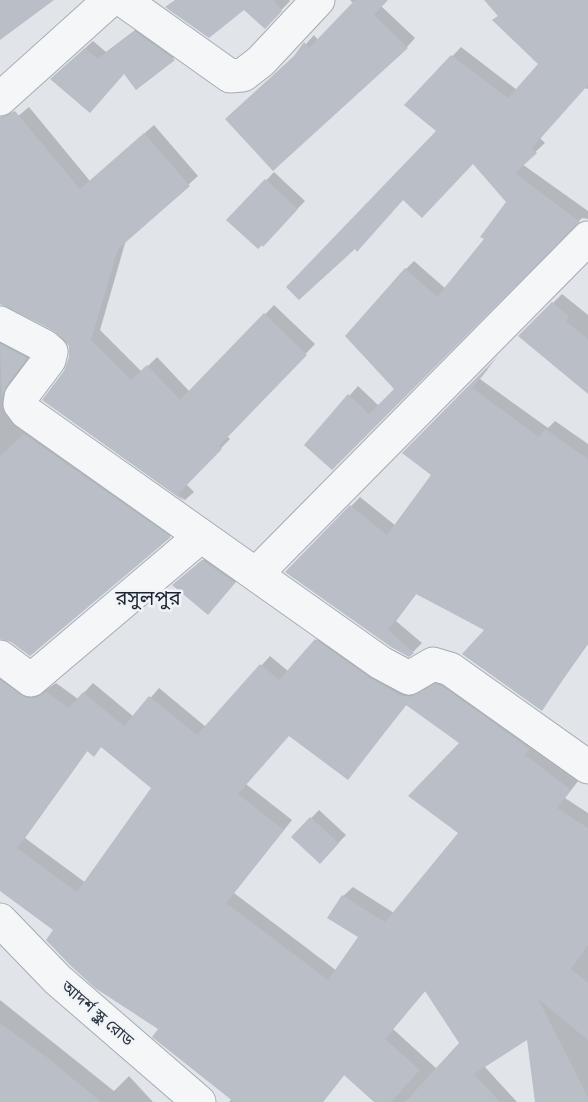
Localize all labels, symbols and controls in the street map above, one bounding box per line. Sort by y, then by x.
district label: রসুলপুর [115,587,181,611]
street label: আদর্শ স্কুল রোড [57,977,137,1051]

